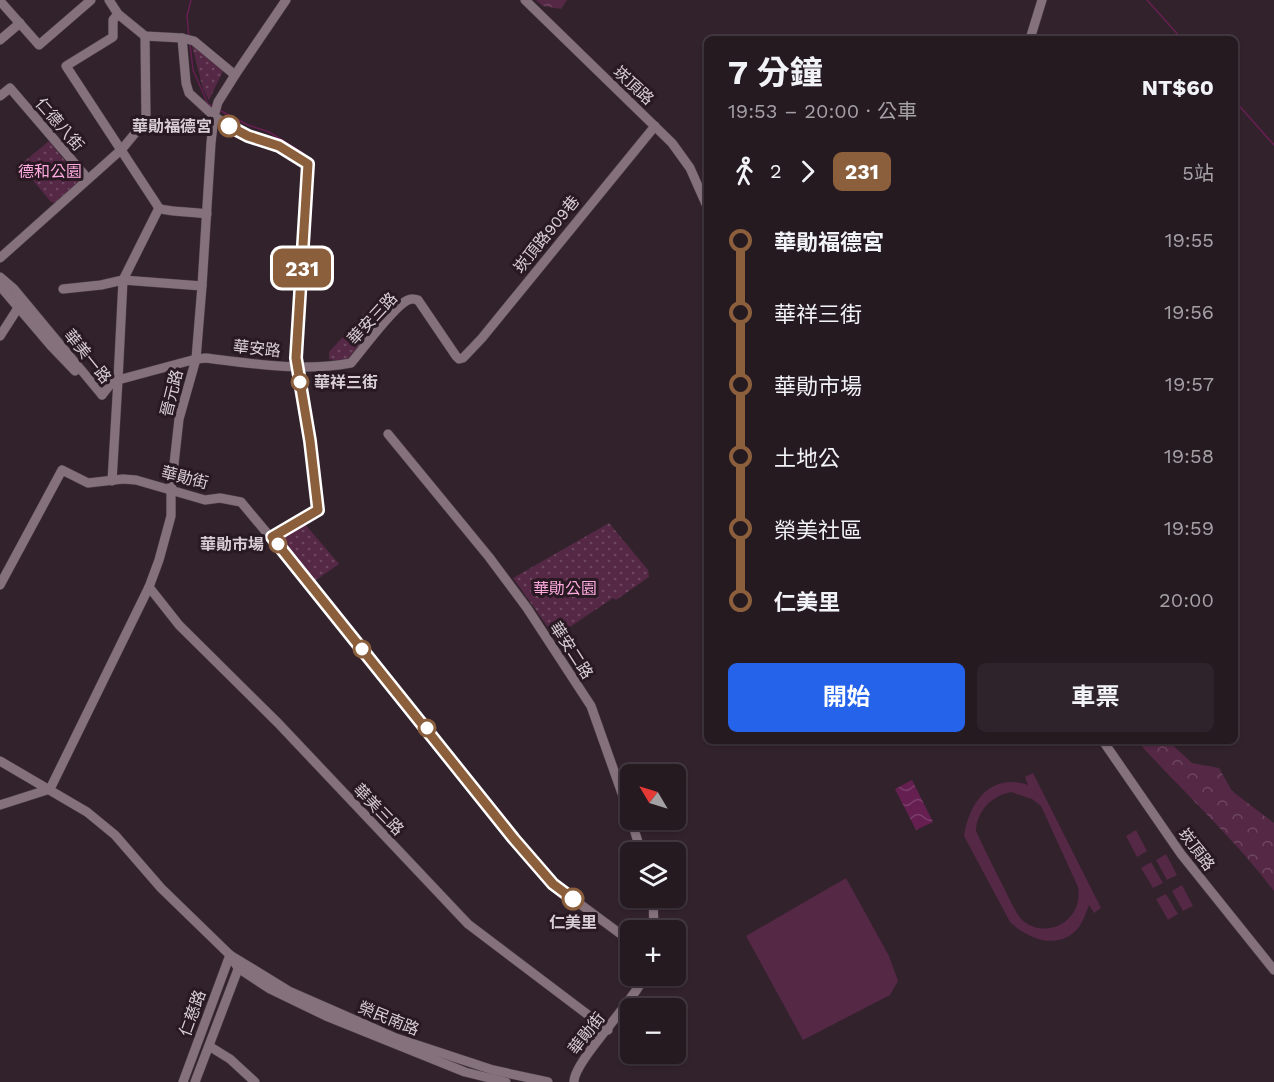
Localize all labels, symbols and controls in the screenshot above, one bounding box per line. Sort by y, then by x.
text: 7 分鐘 [728,53,823,92]
street label: 崁頂路 [610,62,658,109]
text: NT$60 [1142,75,1214,100]
street label: 仁德八街 [31,94,88,155]
text: 19:53 – 20:00 · 公車 [728,99,917,123]
marker: 華勛福德宮 [218,115,240,137]
place label: 華勛福德宮 [132,117,212,136]
icon: walk [728,155,761,188]
icon: forward [791,155,824,188]
text: 2 [770,159,782,183]
text: 231 [845,159,879,184]
text: 5站 [1182,161,1214,185]
park label: 德和公園 [18,162,82,181]
street label: 崁頂路909巷 [510,192,583,277]
text: 19:55 [1165,228,1214,252]
text: 華勛福德宮 [774,230,884,255]
line badge: 231 [268,248,336,288]
text: 231 [285,256,319,281]
street label: 華安三路 [344,288,401,348]
text: 19:56 [1164,300,1214,324]
text: 華祥三街 [774,302,862,327]
street label: 華美一路 [60,325,115,387]
street label: 華安路 [232,337,282,360]
street label: 晉元路 [156,368,187,419]
text: 19:57 [1165,372,1214,396]
marker: 華祥三街 [291,373,309,391]
place label: 華祥三街 [314,373,378,392]
text: 華勛市場 [774,374,862,399]
text: 19:58 [1164,444,1214,468]
text: 土地公 [774,446,840,471]
street label: 華勛街 [159,462,210,493]
text: 19:59 [1164,516,1214,540]
text: 榮美社區 [774,518,862,543]
place label: 華勛市場 [200,535,264,554]
marker: 華勛市場 [269,535,287,553]
park label: 華勛公園 [533,579,597,598]
text: 20:00 [1159,588,1214,612]
text: 仁美里 [774,590,840,615]
street label: 華安二路 [546,618,597,682]
unlabelled marker [353,640,371,658]
button: 開始 [728,663,965,732]
button: 車票 [977,663,1214,732]
unlabelled marker [418,719,436,737]
north arrow [620,764,686,830]
map controls [620,764,686,1064]
street label: 華美三路 [350,780,408,839]
street label: 崁頂路 [1175,824,1219,874]
button: layers [620,842,686,908]
marker: 仁美里 [562,888,584,910]
place label: 仁美里 [549,913,597,932]
button: + [620,920,686,986]
street label: 仁慈路 [175,987,210,1039]
street label: 榮民南路 [356,998,422,1039]
button: − [620,998,686,1064]
street label: 華勛街 [564,1009,609,1058]

